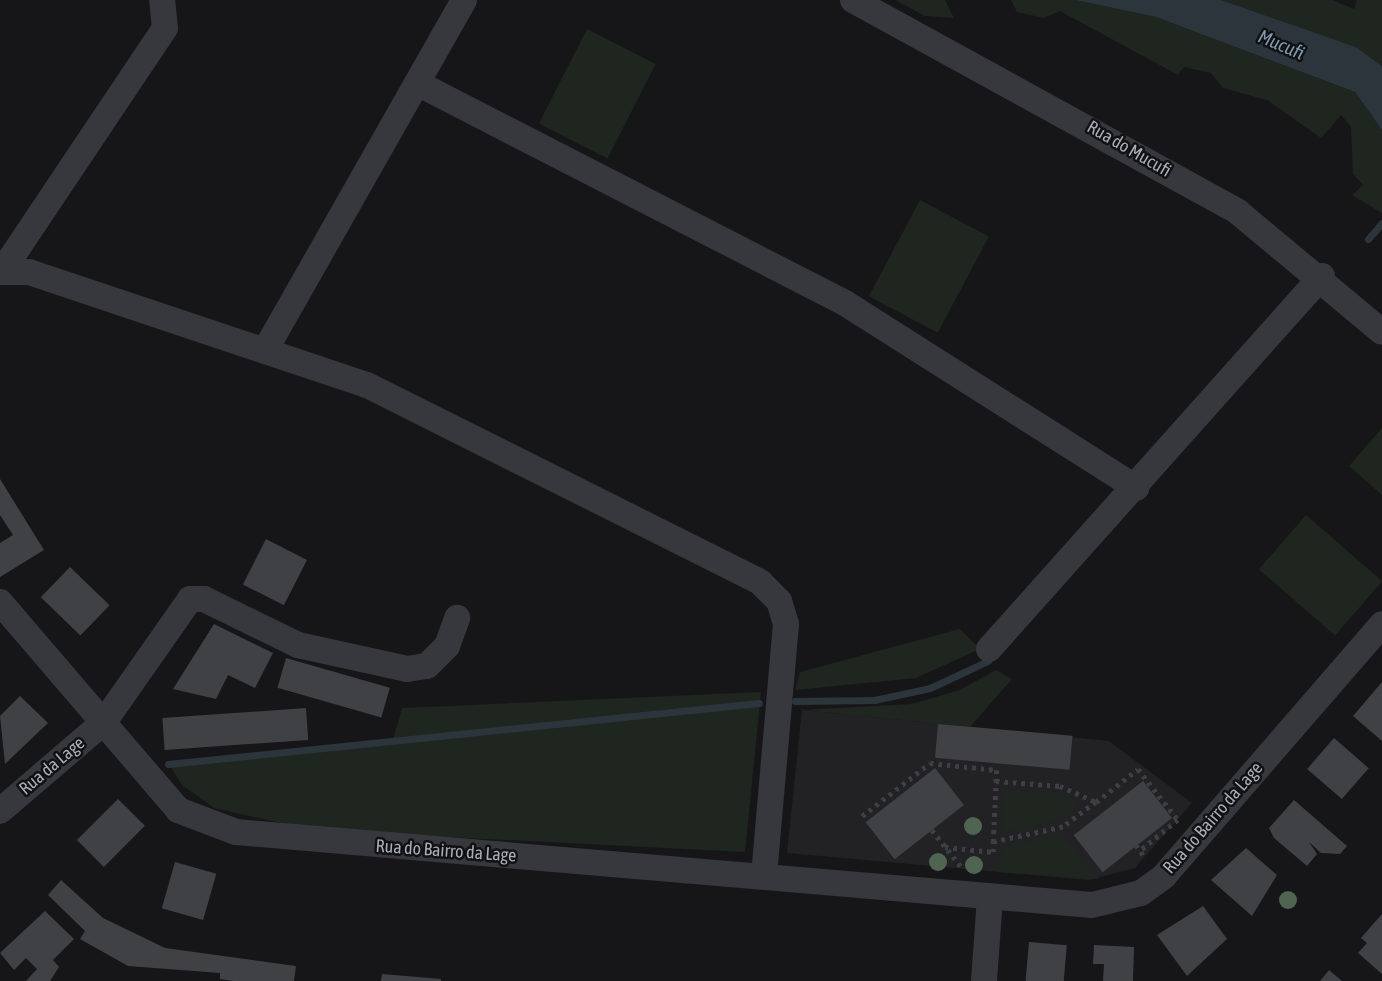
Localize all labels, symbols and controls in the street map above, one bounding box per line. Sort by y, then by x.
water label: Mucufi [1255,25,1307,65]
street label: Rua do Mucufi [1083,116,1175,182]
street label: Rua da Lage [15,732,89,800]
street label: Rua do Bairro da Lage [1159,758,1267,878]
street label: Rua do Bairro da Lage [375,835,517,867]

